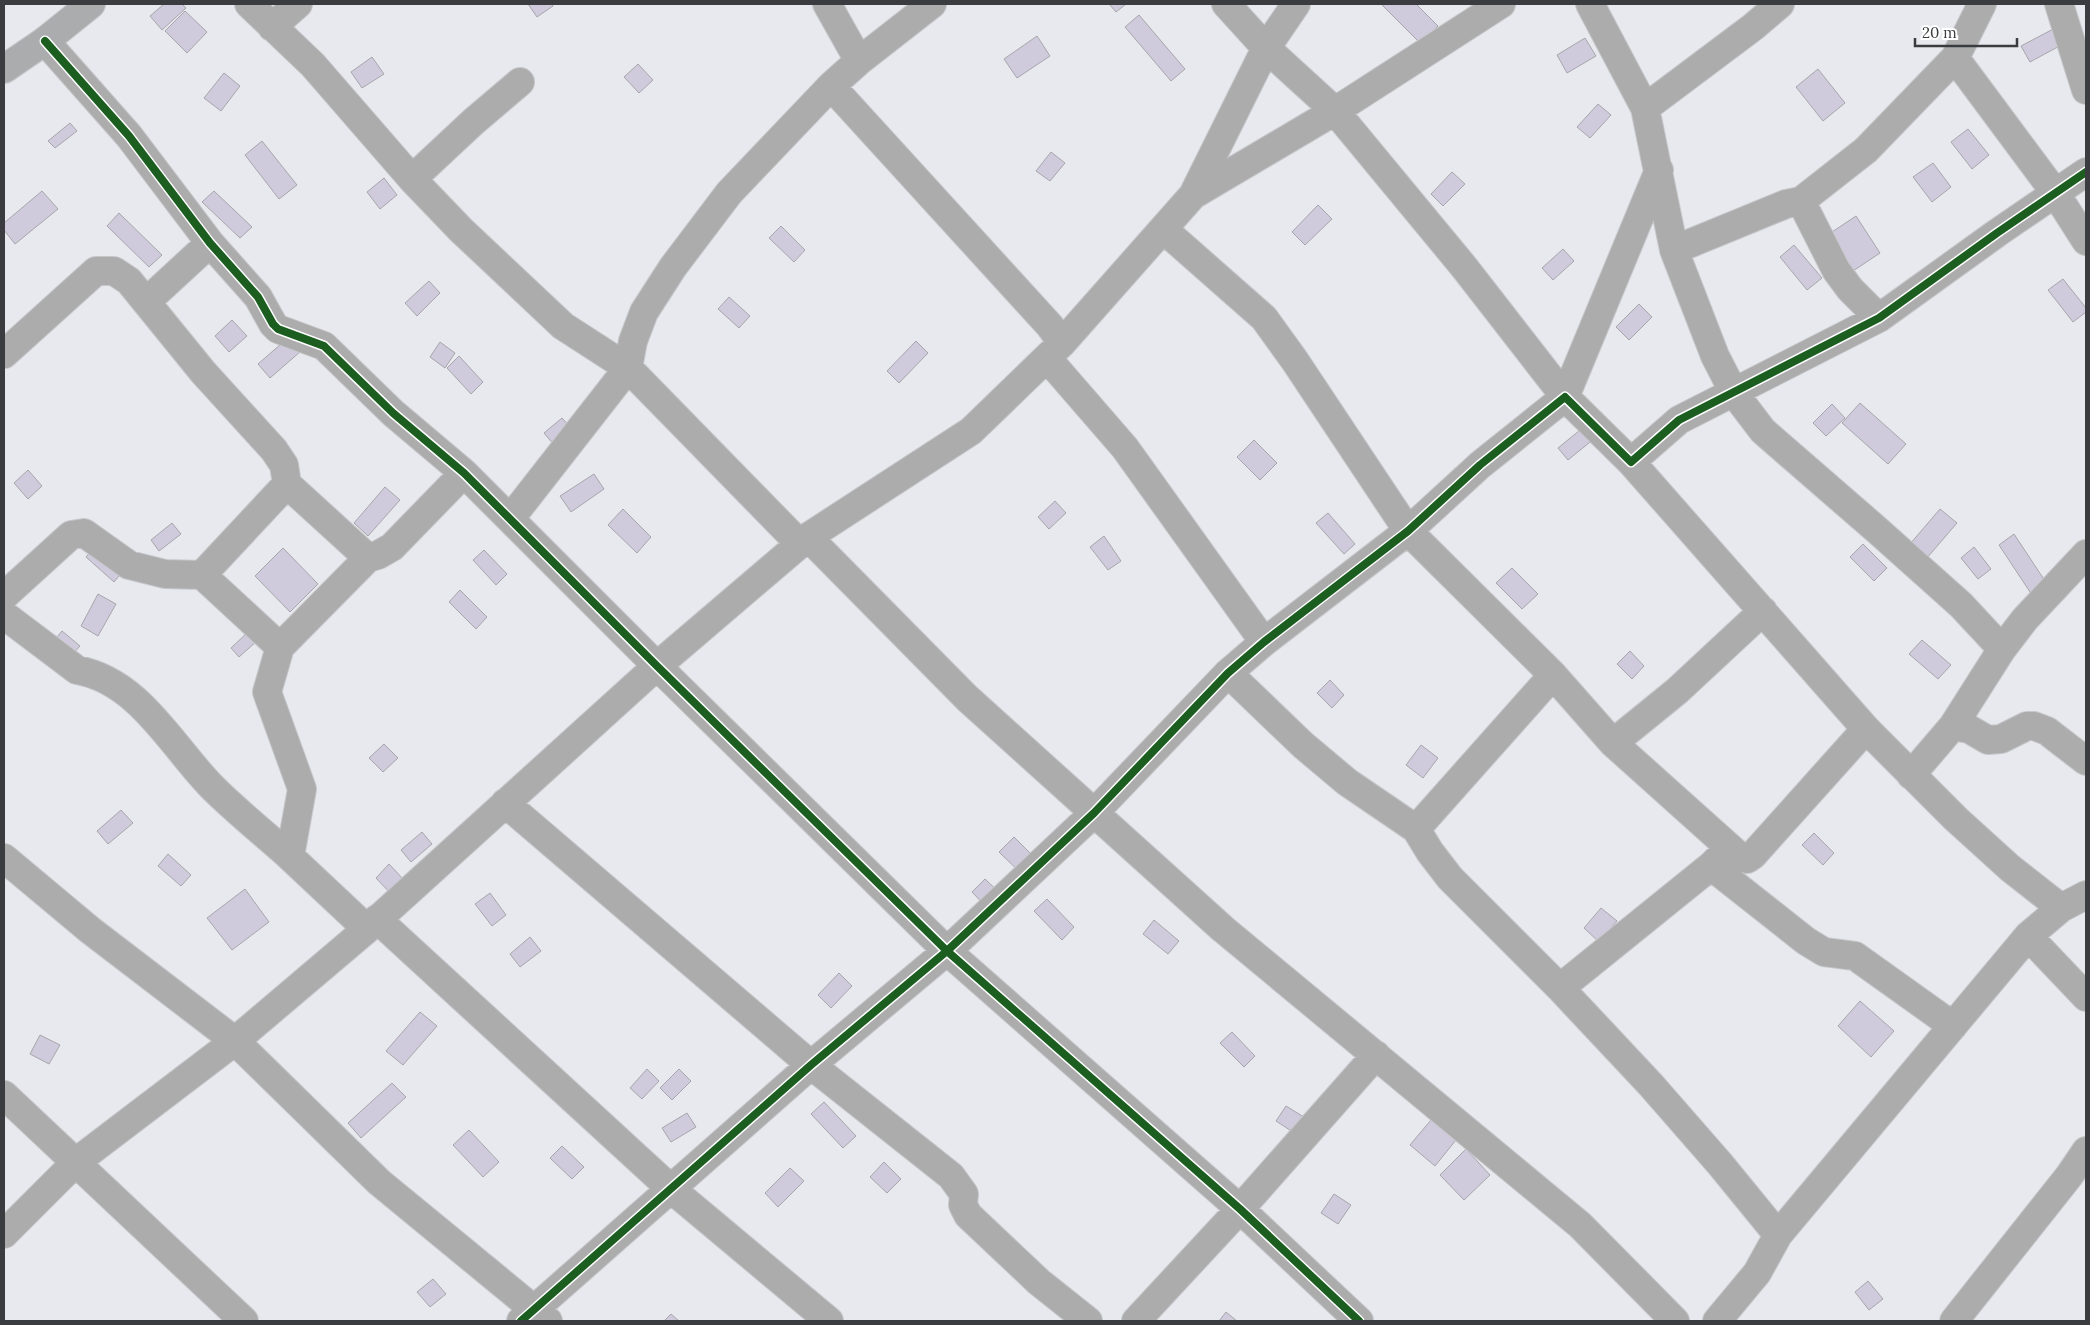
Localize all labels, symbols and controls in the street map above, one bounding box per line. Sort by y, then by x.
scale bar [1915,15,2018,47]
text: 20 m [1922,23,1957,42]

